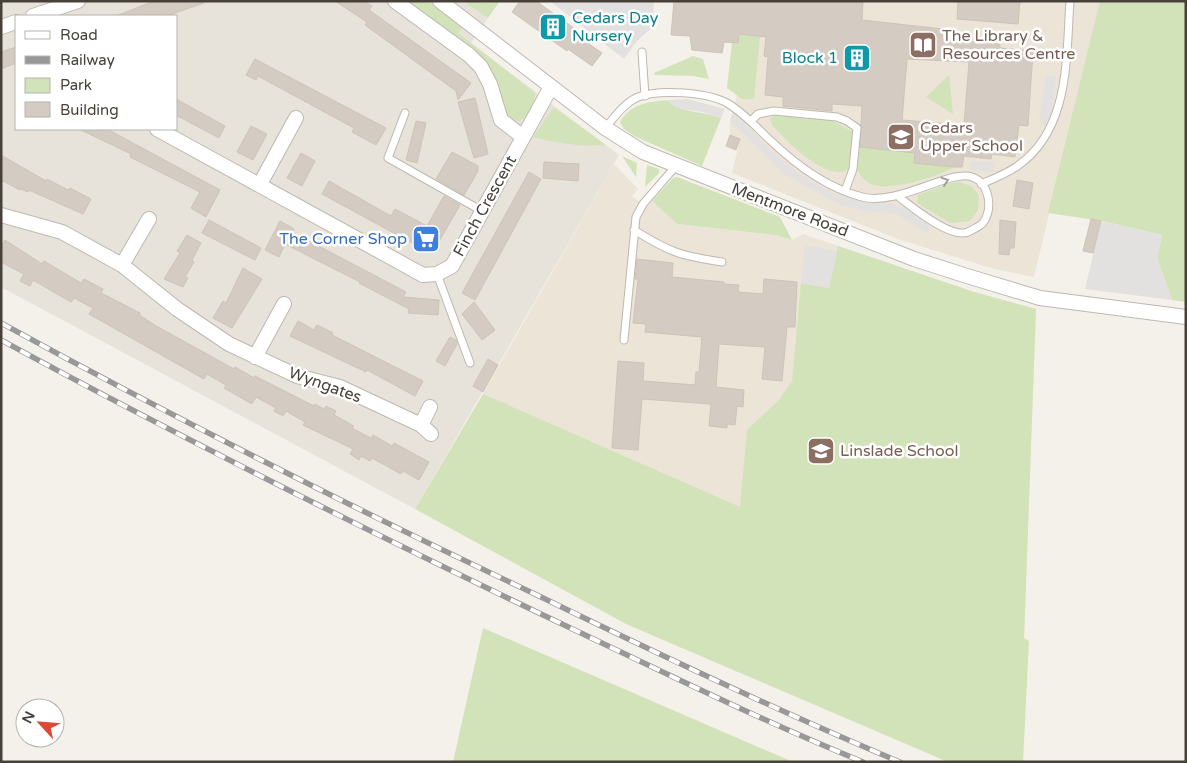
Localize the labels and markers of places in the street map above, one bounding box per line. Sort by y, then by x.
place label: Cedars Day Nursery [572,8,659,46]
building icon: Cedars Day Nursery [538,12,568,42]
place label: The Library & Resources Centre [942,26,1075,64]
library icon: The Library & Resources Centre [908,30,938,60]
building icon: Block 1 [842,43,872,73]
place label: Block 1 [782,48,838,68]
place label: Cedars Upper School [920,118,1023,156]
school or university icon: Cedars Upper School [886,122,916,152]
supermarket icon: The Corner Shop [411,224,441,254]
place label: The Corner Shop [279,229,407,249]
school or university icon: Linslade School [806,436,836,466]
place label: Linslade School [840,441,958,461]

